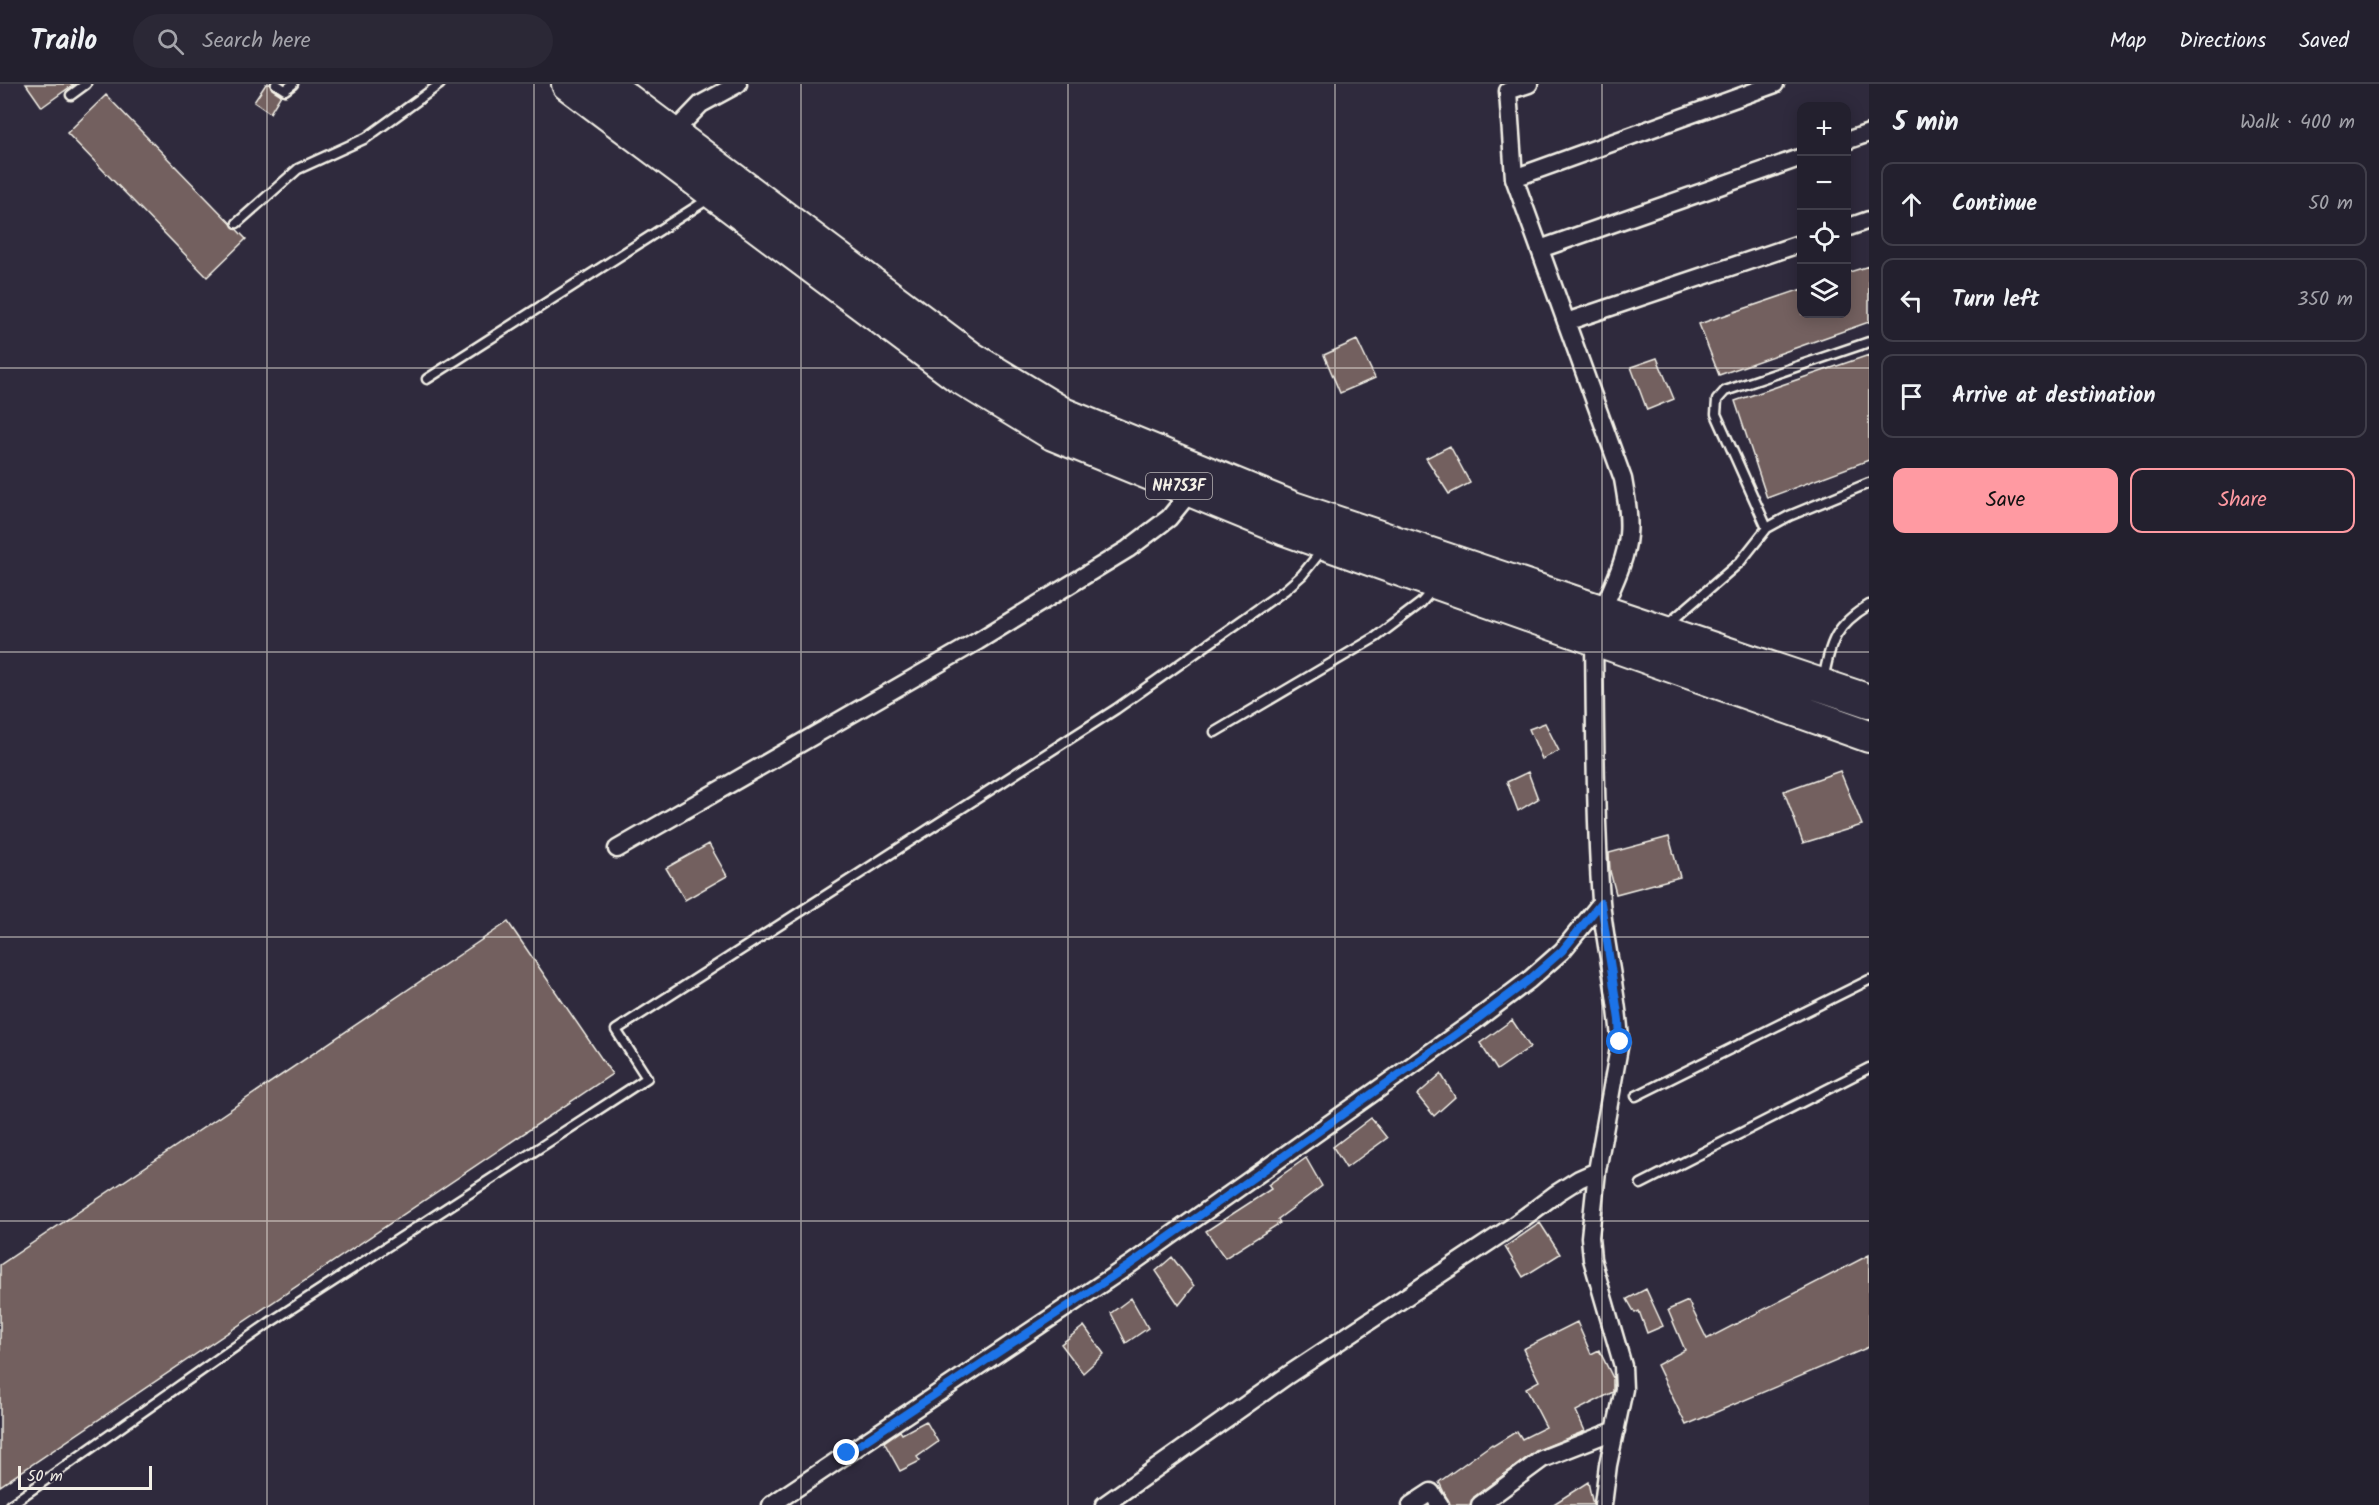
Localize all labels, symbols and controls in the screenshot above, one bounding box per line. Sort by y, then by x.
search box [133,14,553,68]
text: Trailo [30,19,97,64]
text: Search here [202,24,311,59]
icon: search [154,25,187,58]
text: Map [2110,25,2146,58]
text: Directions [2179,25,2266,58]
text: Saved [2299,25,2349,58]
map controls [1797,102,1851,318]
button: + [1797,102,1851,156]
text: 5 min [1893,102,1959,144]
text: Walk · 400 m [2240,107,2355,139]
button: − [1797,156,1851,210]
text: Continue [1952,187,2037,222]
icon: ahead [1895,188,1928,221]
text: 50 m [2308,188,2353,220]
button: locate [1797,210,1851,264]
button: layers [1797,264,1851,318]
text: Turn left [1952,283,2039,318]
icon: left [1895,284,1928,317]
text: 350 m [2297,284,2353,316]
text: Arrive at destination [1952,379,2155,414]
icon: arrive [1895,380,1928,413]
button: Save [1893,468,2118,533]
button: Share [2130,468,2355,533]
road number: NH753F [1146,473,1212,499]
route start [1606,1028,1632,1054]
route end [833,1439,859,1465]
scale bar [18,1463,152,1490]
text: 50 m [27,1464,63,1489]

